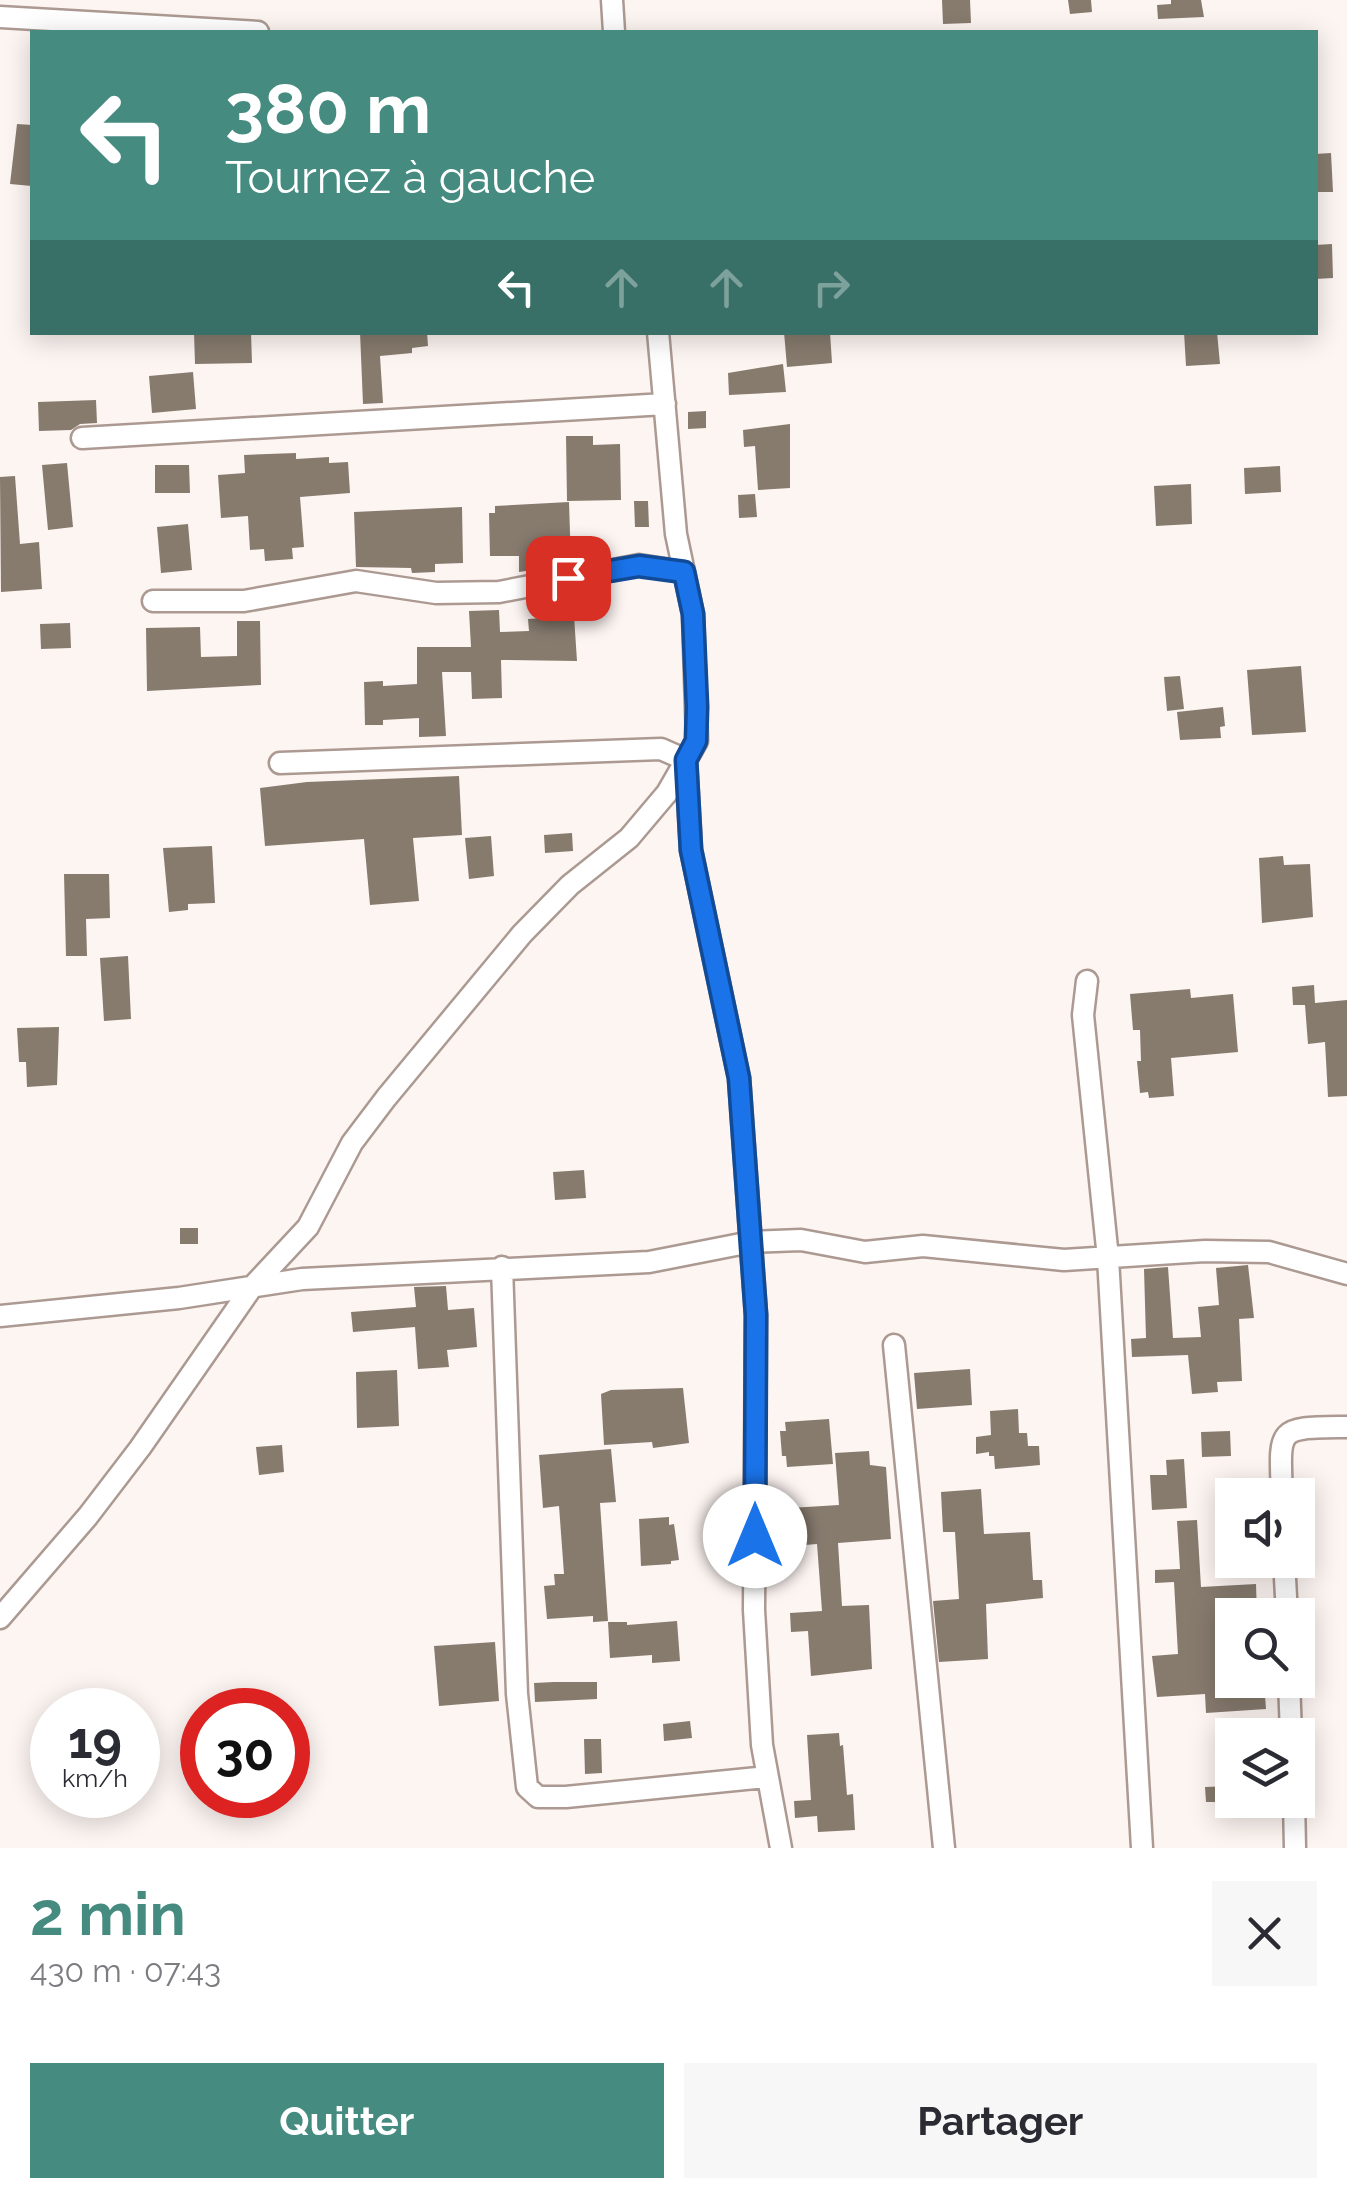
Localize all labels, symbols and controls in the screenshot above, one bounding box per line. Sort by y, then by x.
text: 380 m [225,67,431,149]
icon: left [60,70,190,200]
text: Tournez à gauche [225,151,595,204]
icon: left [489,260,544,315]
icon: ahead [594,260,649,315]
icon: ahead [699,260,754,315]
icon: right [804,260,859,315]
pin [526,536,611,621]
icon: arrive [541,551,596,606]
map controls [1215,1478,1315,1818]
button: sound [1215,1478,1315,1578]
position arrow [703,1484,807,1588]
button: search [1215,1598,1315,1698]
speed limit sign: 30 [180,1688,310,1818]
text: 19 [68,1711,122,1770]
button: layers [1215,1718,1315,1818]
text: km/h [62,1763,128,1793]
text: 2 min [30,1879,186,1949]
button: close [1212,1881,1317,1986]
text: 430 m · 07:43 [30,1952,221,1989]
button: Quitter [30,2063,664,2178]
button: Partager [684,2063,1317,2178]

